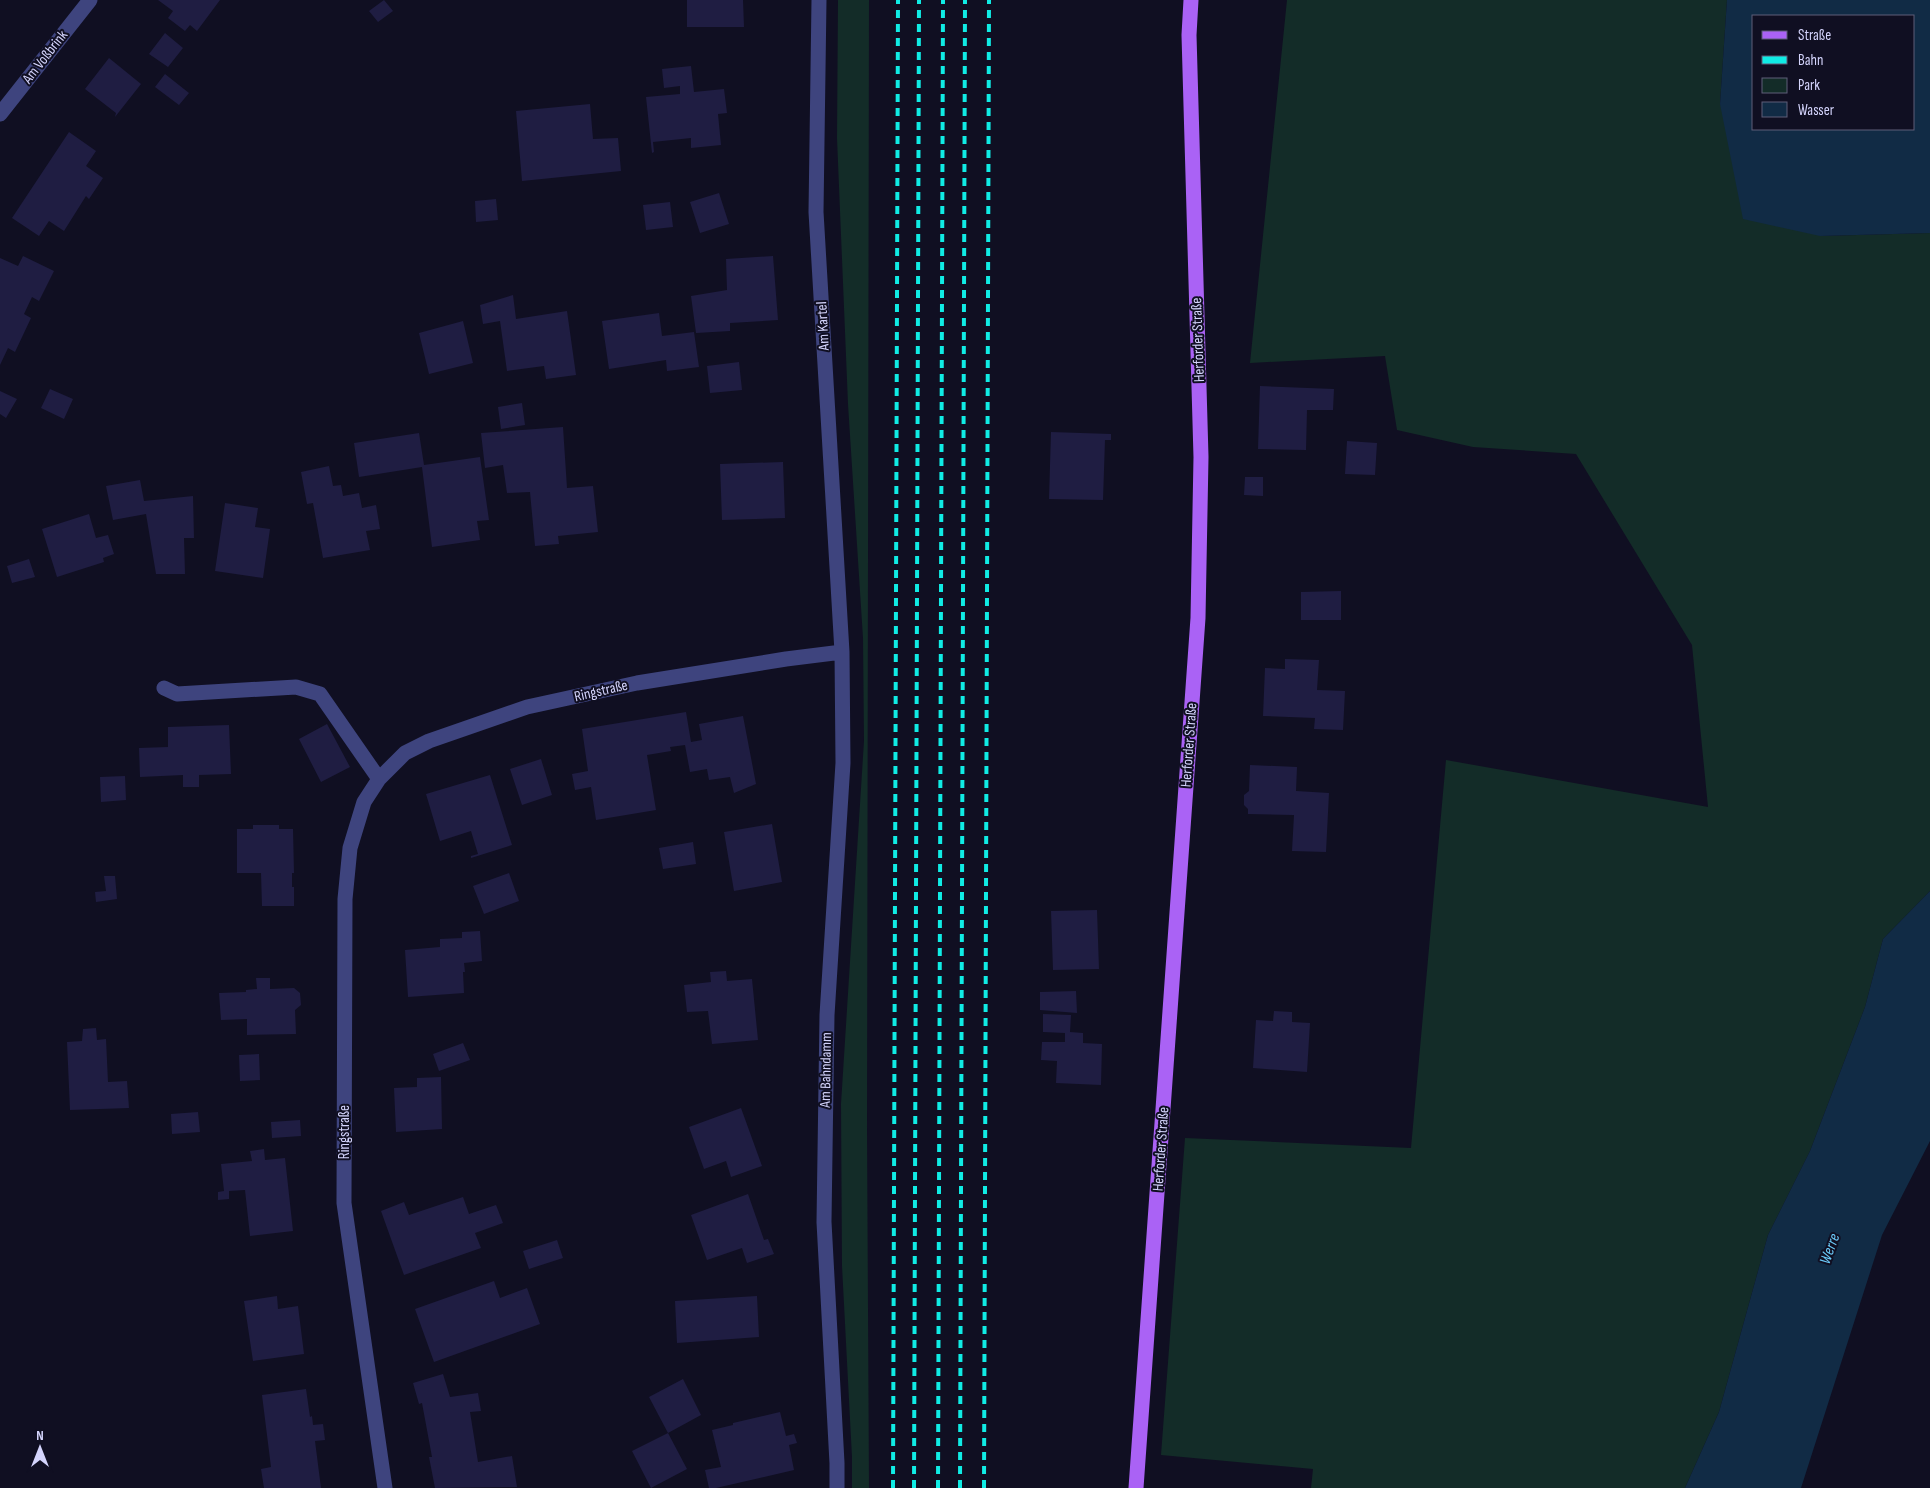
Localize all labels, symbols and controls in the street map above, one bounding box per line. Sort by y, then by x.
legend [1752,15,1915,130]
street label: Am Voßbrink [18,26,72,88]
text: Straße [1798,26,1831,45]
text: Bahn [1798,51,1823,70]
text: Park [1798,76,1820,95]
text: Wasser [1798,101,1835,120]
street label: Herforder Straße [1187,297,1209,383]
street label: Am Kartel [812,301,834,352]
street label: Ringstraße [572,676,630,706]
street label: Herforder Straße [1177,702,1201,788]
street label: Am Bahndamm [816,1032,836,1109]
street label: Ringstraße [335,1105,354,1159]
street label: Herforder Straße [1149,1106,1173,1192]
water label: Werre [1816,1231,1844,1267]
north arrow [15,1423,65,1473]
text: N [36,1427,44,1444]

